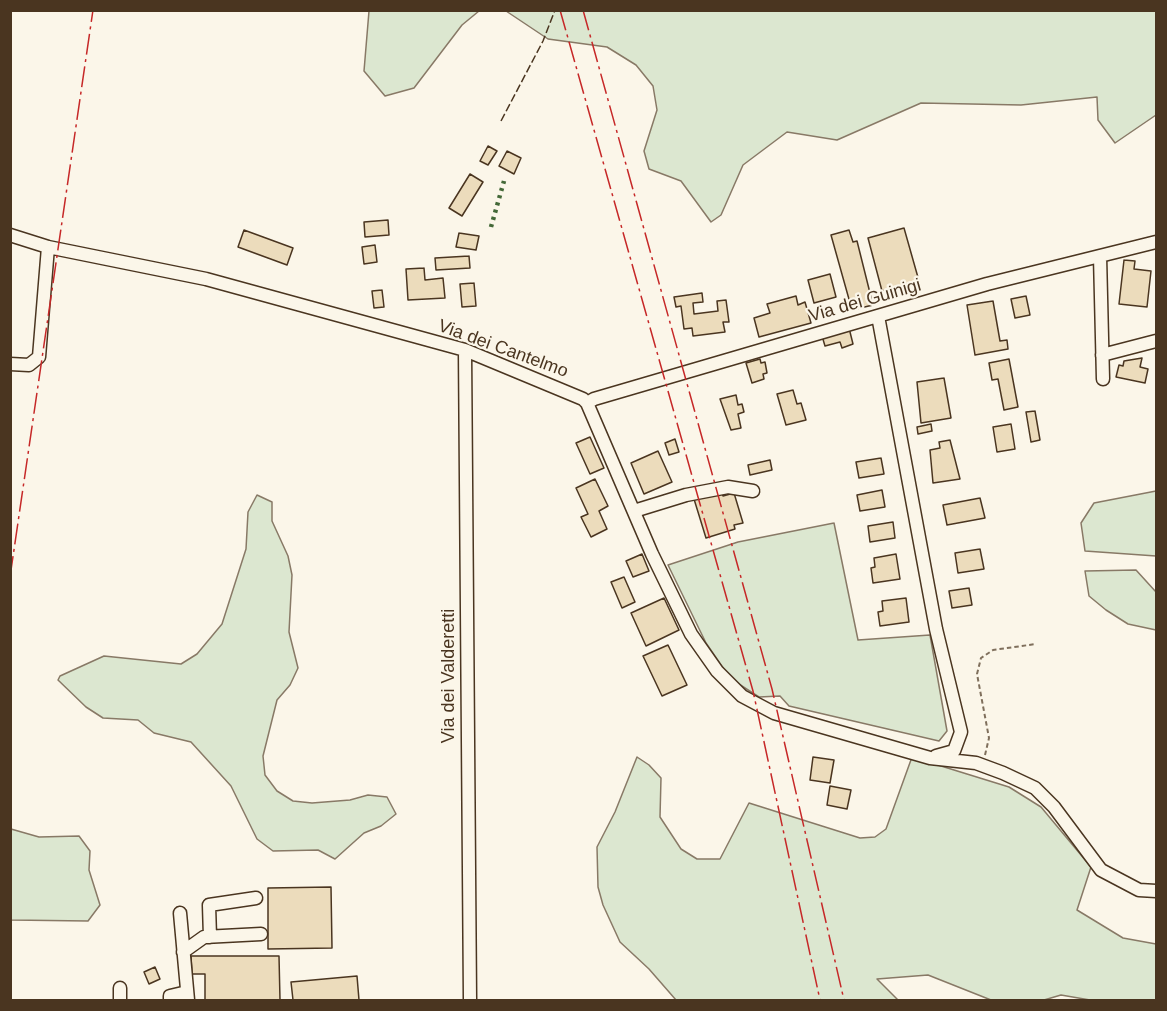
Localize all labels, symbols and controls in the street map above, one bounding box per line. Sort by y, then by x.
street label: Via dei Guinigi [806,275,924,327]
street label: Via dei Cantelmo [435,315,571,383]
street label: Via dei Valderetti [438,609,460,743]

